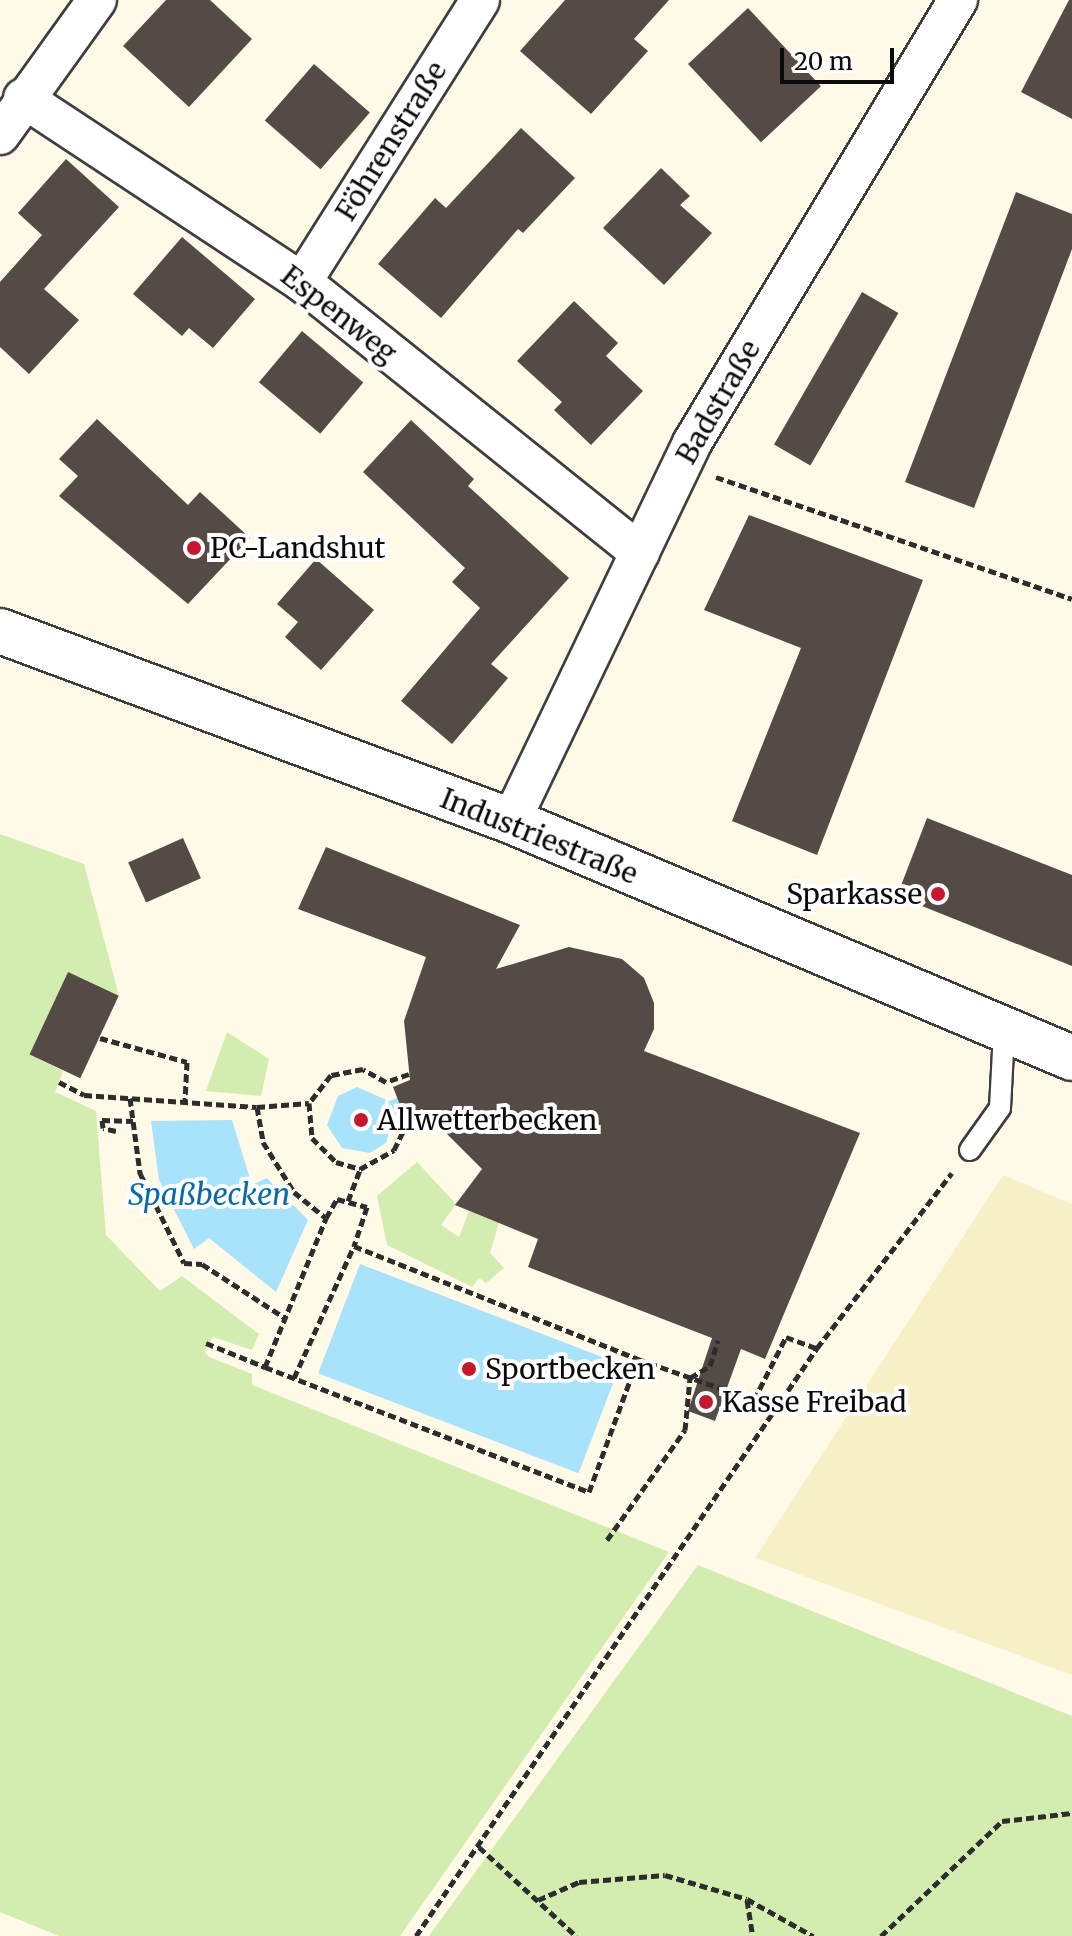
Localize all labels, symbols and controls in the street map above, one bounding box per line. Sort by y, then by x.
scale bar [784,32,898,82]
text: 20 m [794,46,853,77]
street label: Föhrenstraße [329,55,453,227]
street label: Espenweg [274,258,404,370]
street label: Badstraße [669,334,767,470]
place label: PC-Landshut [210,531,385,565]
marker: PC-Landshut [185,539,203,557]
street label: Industriestraße [436,781,642,891]
place label: Sparkasse [786,877,922,911]
marker: Sparkasse [929,885,947,903]
place label: Allwetterbecken [377,1103,597,1137]
marker: Allwetterbecken [352,1111,370,1129]
water label: Spaßbecken [128,1176,290,1212]
place label: Sportbecken [485,1352,655,1386]
marker: Sportbecken [460,1360,478,1378]
place label: Kasse Freibad [722,1385,907,1419]
marker: Kasse Freibad [697,1393,715,1411]

